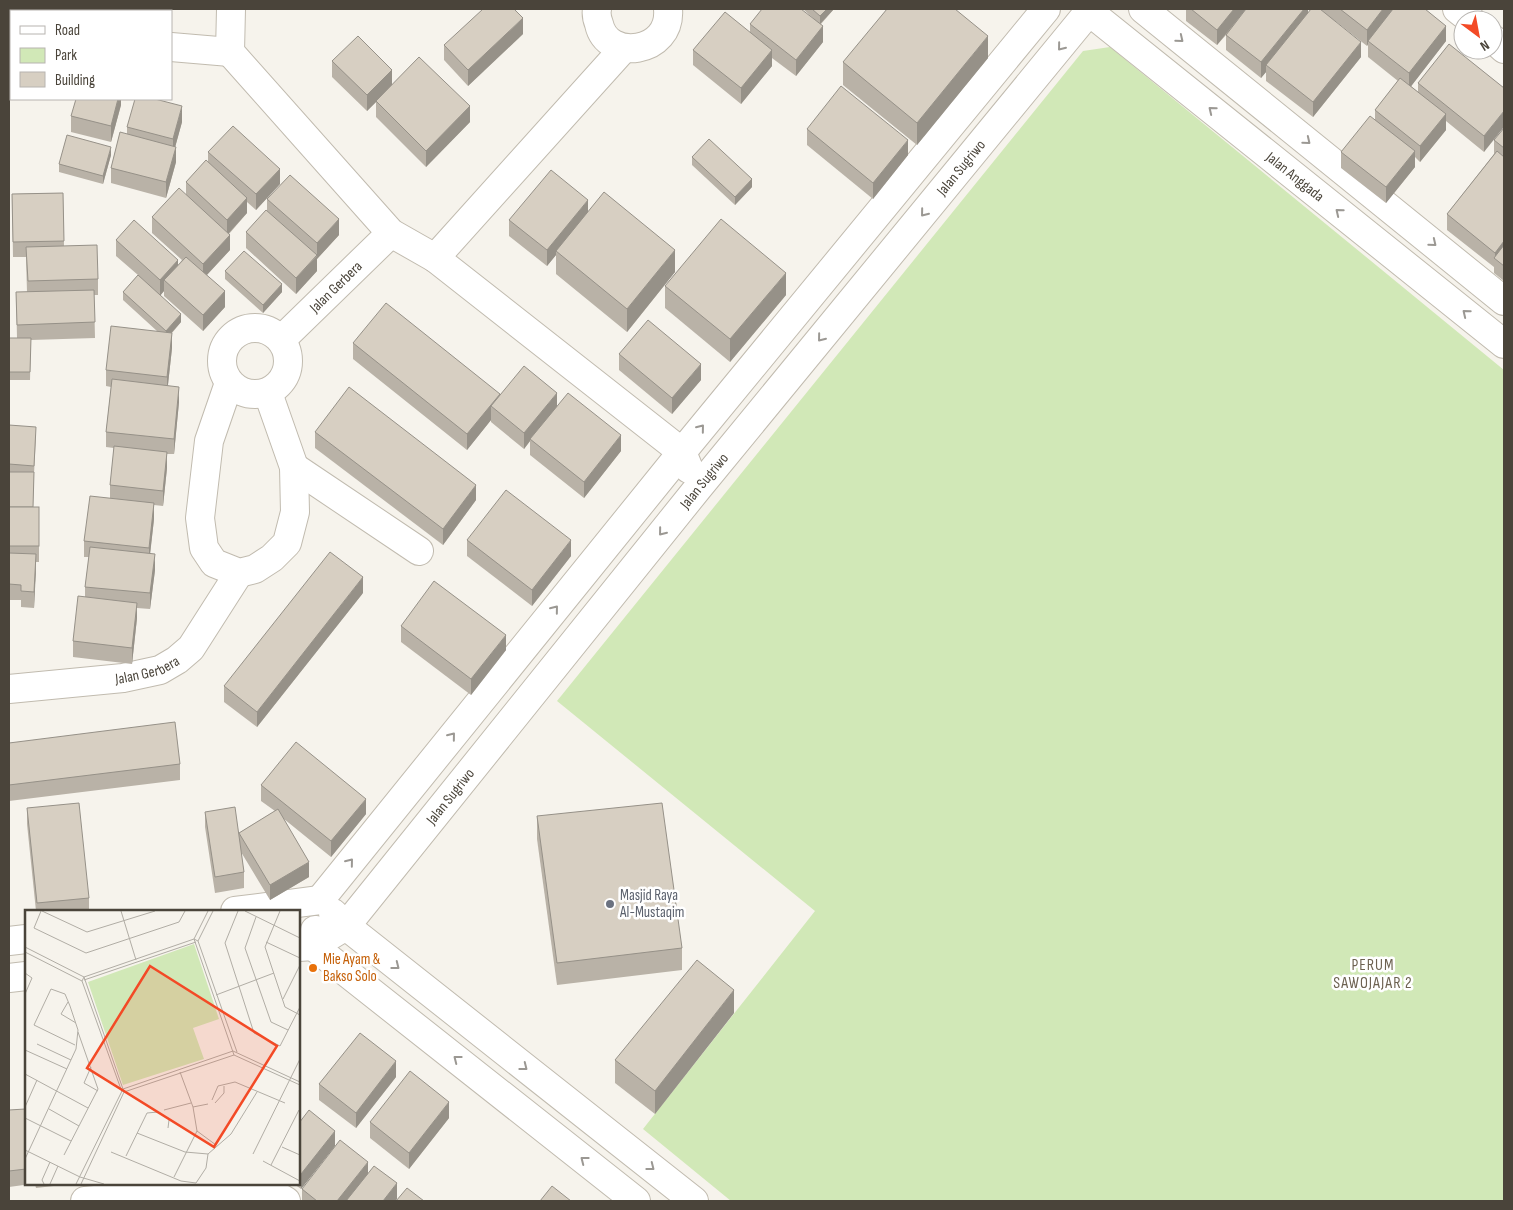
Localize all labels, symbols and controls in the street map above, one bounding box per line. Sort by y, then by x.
legend [10,10,172,100]
north arrow [1453,10,1503,60]
text: Road [55,21,80,40]
one-way arrow [1175,34,1184,43]
text: N [1477,36,1492,55]
one-way arrow [1058,41,1066,50]
text: Park [55,46,77,65]
text: Building [55,71,95,90]
one-way arrow [1209,107,1218,116]
street label: Jalan Sugriwo [932,136,990,200]
one-way arrow [1301,136,1310,144]
street label: Jalan Anggada [1261,147,1328,206]
one-way arrow [921,207,930,216]
one-way arrow [1336,209,1345,217]
one-way arrow [1428,238,1437,247]
street label: Jalan Gerbera [305,257,367,318]
one-way arrow [1463,311,1472,319]
one-way arrow [818,332,826,341]
one-way arrow [695,425,704,434]
street label: Jalan Sugriwo [675,449,733,514]
one-way arrow [659,526,668,535]
one-way arrow [549,606,557,615]
street label: Jalan Gerbera [114,652,183,689]
one-way arrow [447,732,456,741]
street label: Jalan Sugriwo [422,765,479,829]
one-way arrow [345,859,353,868]
place label: Masjid Raya Al-Mustaqim [619,886,684,922]
marker: Masjid Raya Al-Mustaqim [604,898,616,910]
inset map [25,910,300,1185]
place label: Mie Ayam & Bakso Solo [323,950,381,986]
district label: PERUM SAWOJAJAR 2 [1333,956,1413,993]
one-way arrow [391,960,400,969]
marker: Mie Ayam & Bakso Solo [307,962,319,974]
one-way arrow [454,1057,463,1065]
one-way arrow [518,1061,527,1069]
one-way arrow [581,1157,590,1166]
one-way arrow [646,1162,655,1171]

